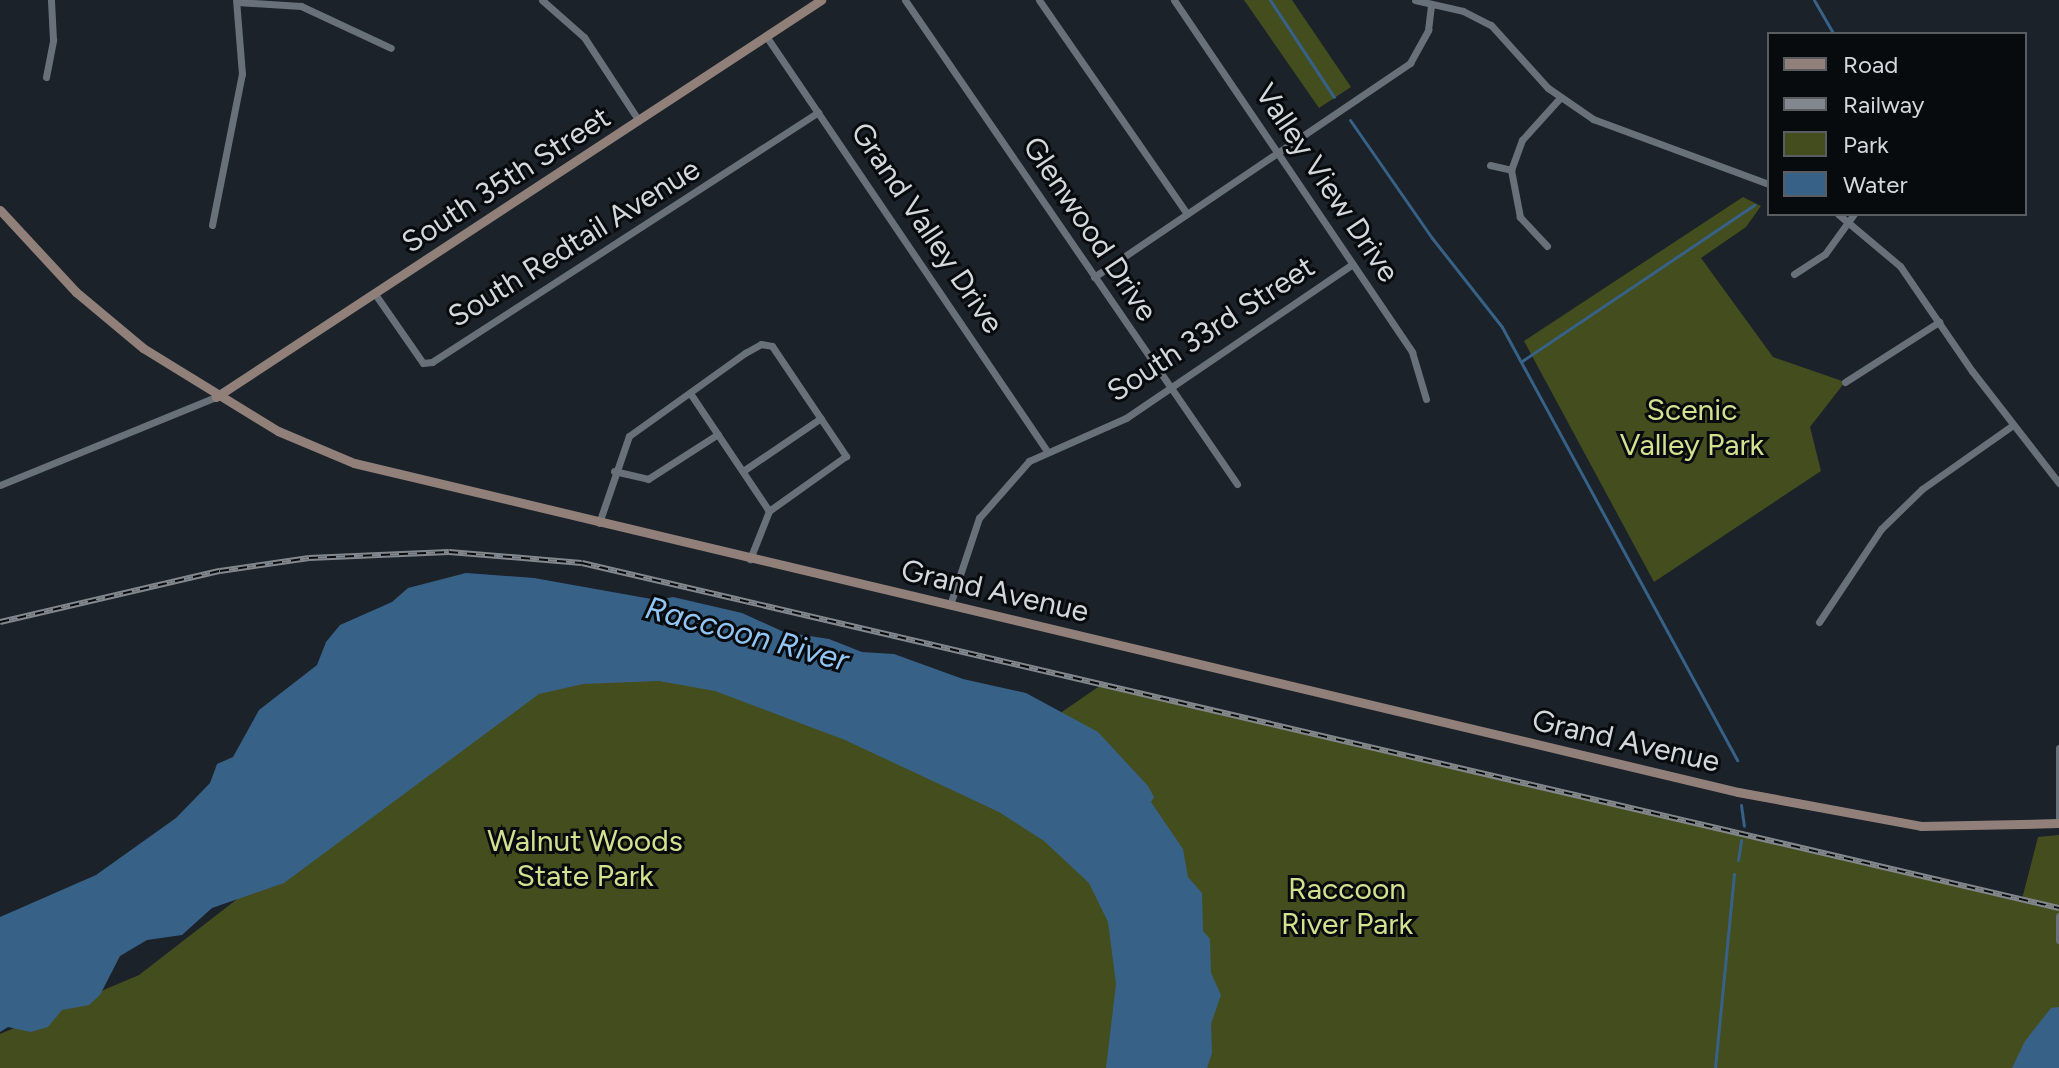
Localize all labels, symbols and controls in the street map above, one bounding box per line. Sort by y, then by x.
legend [1767,32,2027,216]
text: Road [1843,50,1898,79]
street label: Valley View Drive [1247,77,1407,289]
text: Railway [1843,90,1924,119]
street label: South 35th Street [395,99,617,261]
street label: Grand Valley Drive [843,116,1011,340]
street label: Glenwood Drive [1015,130,1165,328]
text: Park [1843,130,1889,159]
street label: South Redtail Avenue [442,151,706,335]
text: Water [1843,170,1908,199]
street label: South 33rd Street [1101,249,1321,409]
park label: Scenic Valley Park [1620,392,1764,462]
street label: Grand Avenue [898,552,1092,630]
water label: Raccoon River [641,588,853,680]
street label: Grand Avenue [1529,702,1723,780]
park label: Walnut Woods State Park [487,823,683,894]
park label: Raccoon River Park [1281,871,1413,942]

